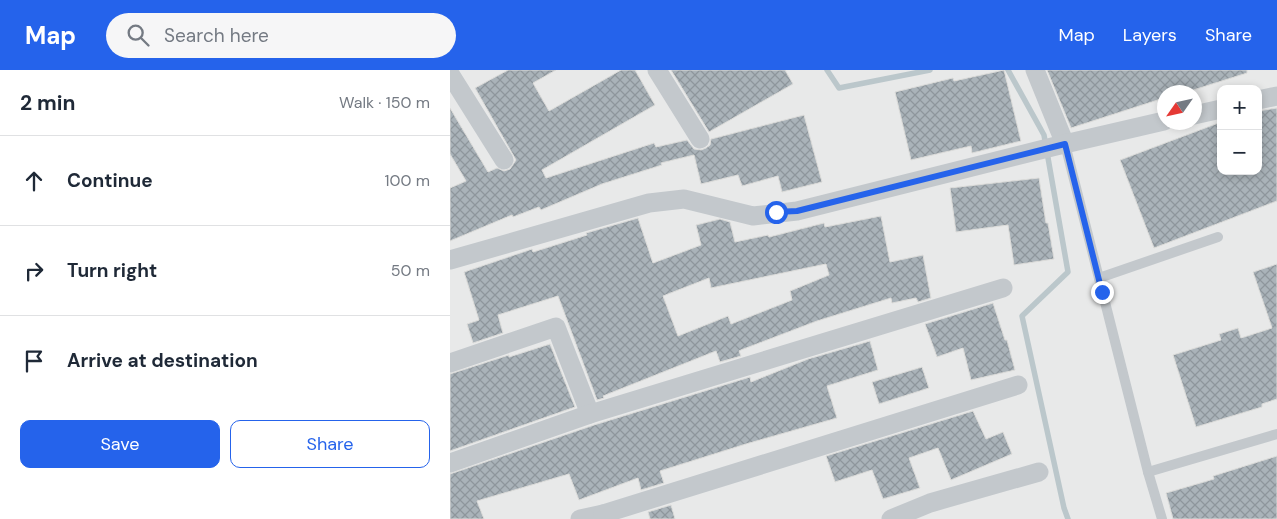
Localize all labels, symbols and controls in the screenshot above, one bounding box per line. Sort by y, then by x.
search box [106,13,456,58]
text: Map [25,20,76,51]
icon: search [124,21,152,49]
text: Search here [164,23,269,48]
text: Map [1059,23,1095,47]
text: Layers [1123,23,1177,47]
text: Share [1205,23,1252,47]
north arrow [1157,85,1202,130]
map controls [1217,85,1262,175]
button: + [1217,85,1262,130]
text: 2 min [20,89,76,117]
text: Walk · 150 m [339,92,430,113]
button: − [1217,130,1262,175]
icon: ahead [20,167,48,195]
text: Continue [67,168,153,193]
text: 100 m [385,170,430,191]
route start [765,201,788,224]
icon: right [20,257,48,285]
text: Turn right [67,258,157,283]
text: 50 m [391,260,430,281]
route end [1091,281,1114,304]
icon: arrive [20,347,48,375]
text: Arrive at destination [67,348,258,373]
button: Save [20,420,220,468]
button: Share [230,420,430,468]

